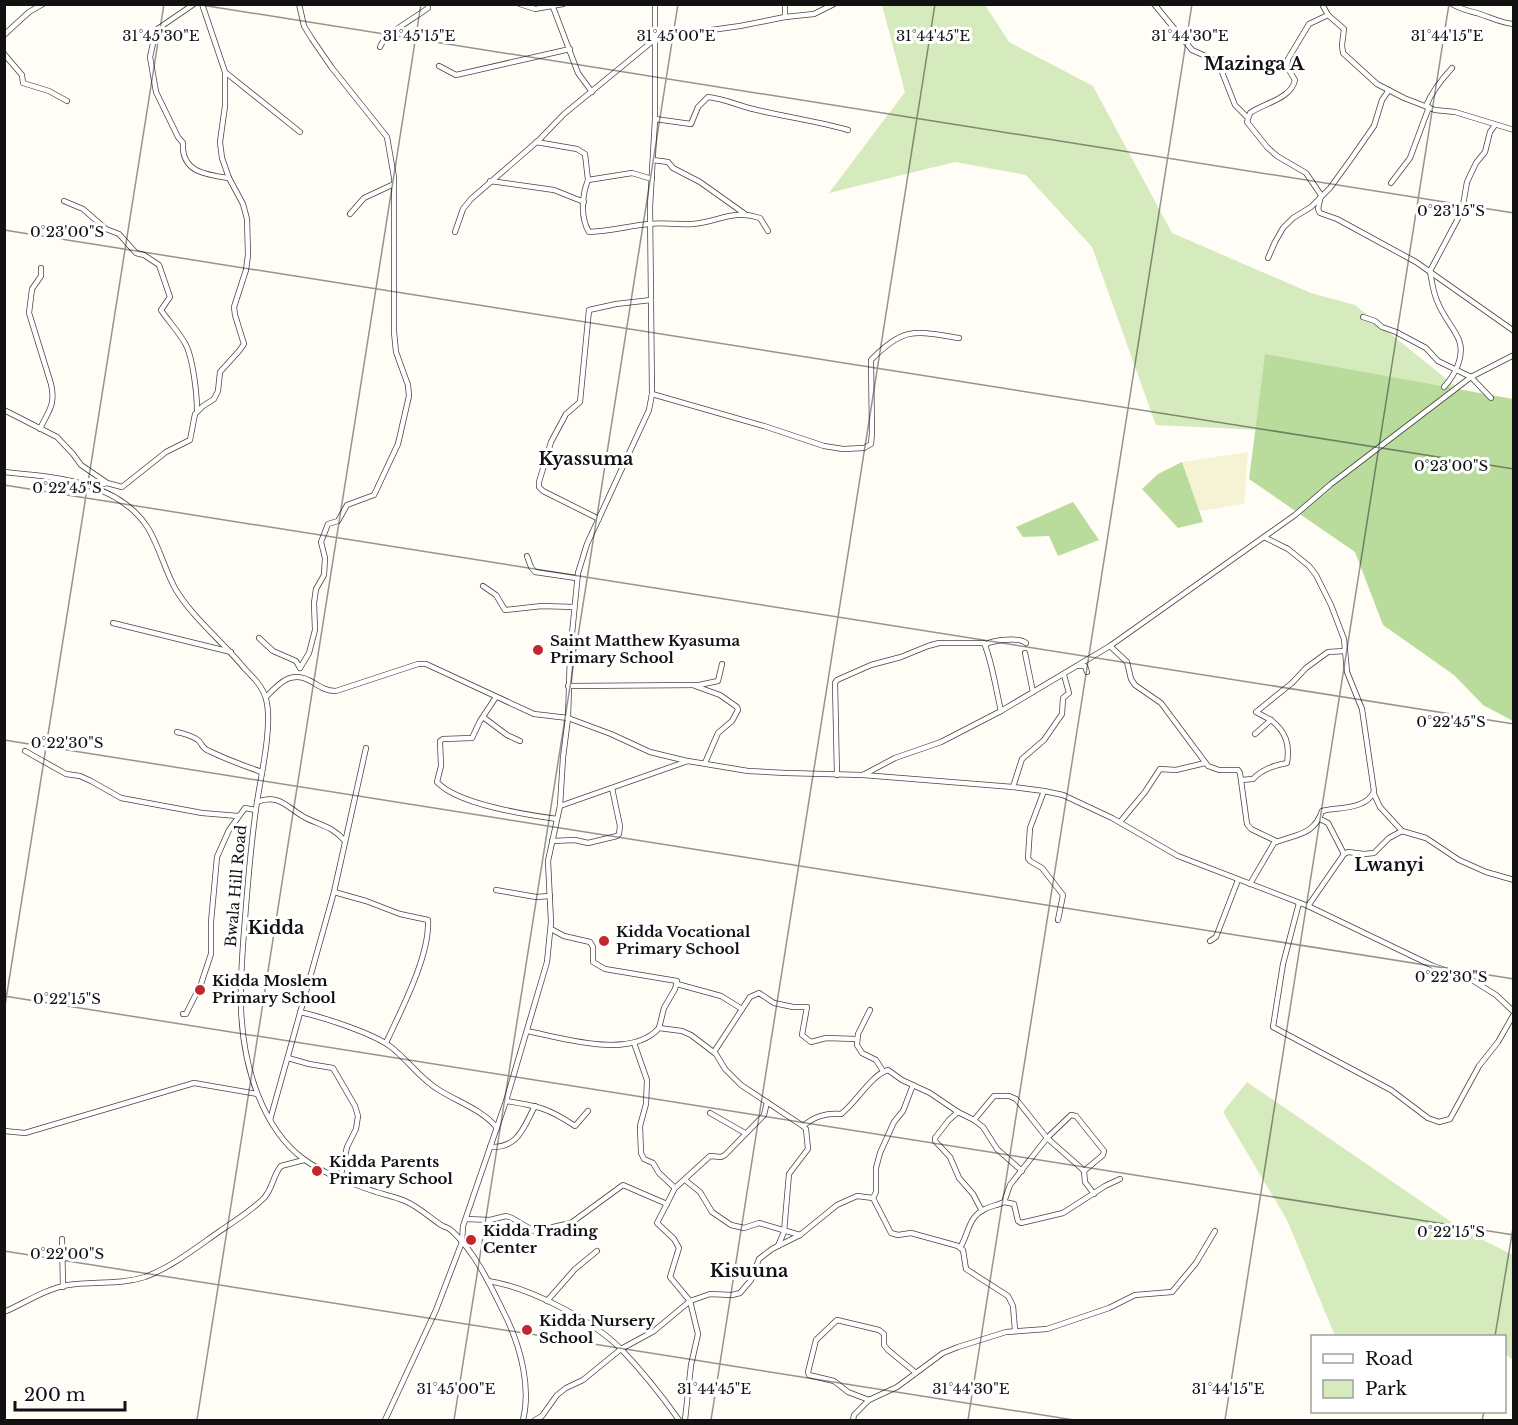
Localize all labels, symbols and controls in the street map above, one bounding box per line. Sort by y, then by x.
text: 31°45'30"E [122,26,200,45]
text: 31°45'15"E [383,26,455,45]
text: 31°45'00"E [637,26,716,45]
text: 31°44'45"E [896,26,970,45]
text: 31°44'30"E [1151,26,1229,45]
text: 31°44'15"E [1411,26,1483,45]
district label: Mazinga A [1204,53,1306,75]
text: 0°23'15"S [1417,201,1485,220]
text: 0°23'00"S [30,222,104,241]
district label: Kyassuma [539,448,634,470]
text: 0°23'00"S [1414,456,1488,475]
text: 0°22'45"S [32,478,102,497]
place label: Saint Matthew Kyasuma Primary School [550,631,741,667]
marker: Saint Matthew Kyasuma Primary School [531,643,545,657]
text: 0°22'45"S [1416,712,1486,731]
text: 0°22'30"S [31,733,103,752]
street label: Bwala Hill Road [221,824,250,948]
district label: Lwanyi [1354,854,1424,876]
district label: Kidda [248,917,305,939]
place label: Kidda Vocational Primary School [616,922,751,958]
marker: Kidda Vocational Primary School [597,934,611,948]
text: 0°22'30"S [1415,967,1487,986]
place label: Kidda Moslem Primary School [212,971,336,1007]
marker: Kidda Moslem Primary School [193,983,207,997]
text: 0°22'15"S [33,989,101,1008]
place label: Kidda Parents Primary School [329,1152,453,1188]
marker: Kidda Parents Primary School [310,1164,324,1178]
place label: Kidda Trading Center [483,1221,598,1257]
text: 0°22'15"S [1417,1222,1485,1241]
marker: Kidda Trading Center [464,1233,478,1247]
text: 0°22'00"S [30,1244,104,1263]
district label: Kisuuna [710,1260,789,1282]
place label: Kidda Nursery School [539,1311,655,1347]
marker: Kidda Nursery School [520,1323,534,1337]
legend [1311,1335,1506,1413]
text: Road [1365,1348,1413,1370]
scale bar [15,1374,124,1412]
text: Park [1365,1378,1407,1400]
text: 31°45'00"E [417,1379,496,1398]
text: 31°44'45"E [677,1379,751,1398]
text: 31°44'30"E [932,1379,1010,1398]
text: 31°44'15"E [1192,1379,1264,1398]
text: 200 m [24,1384,85,1406]

